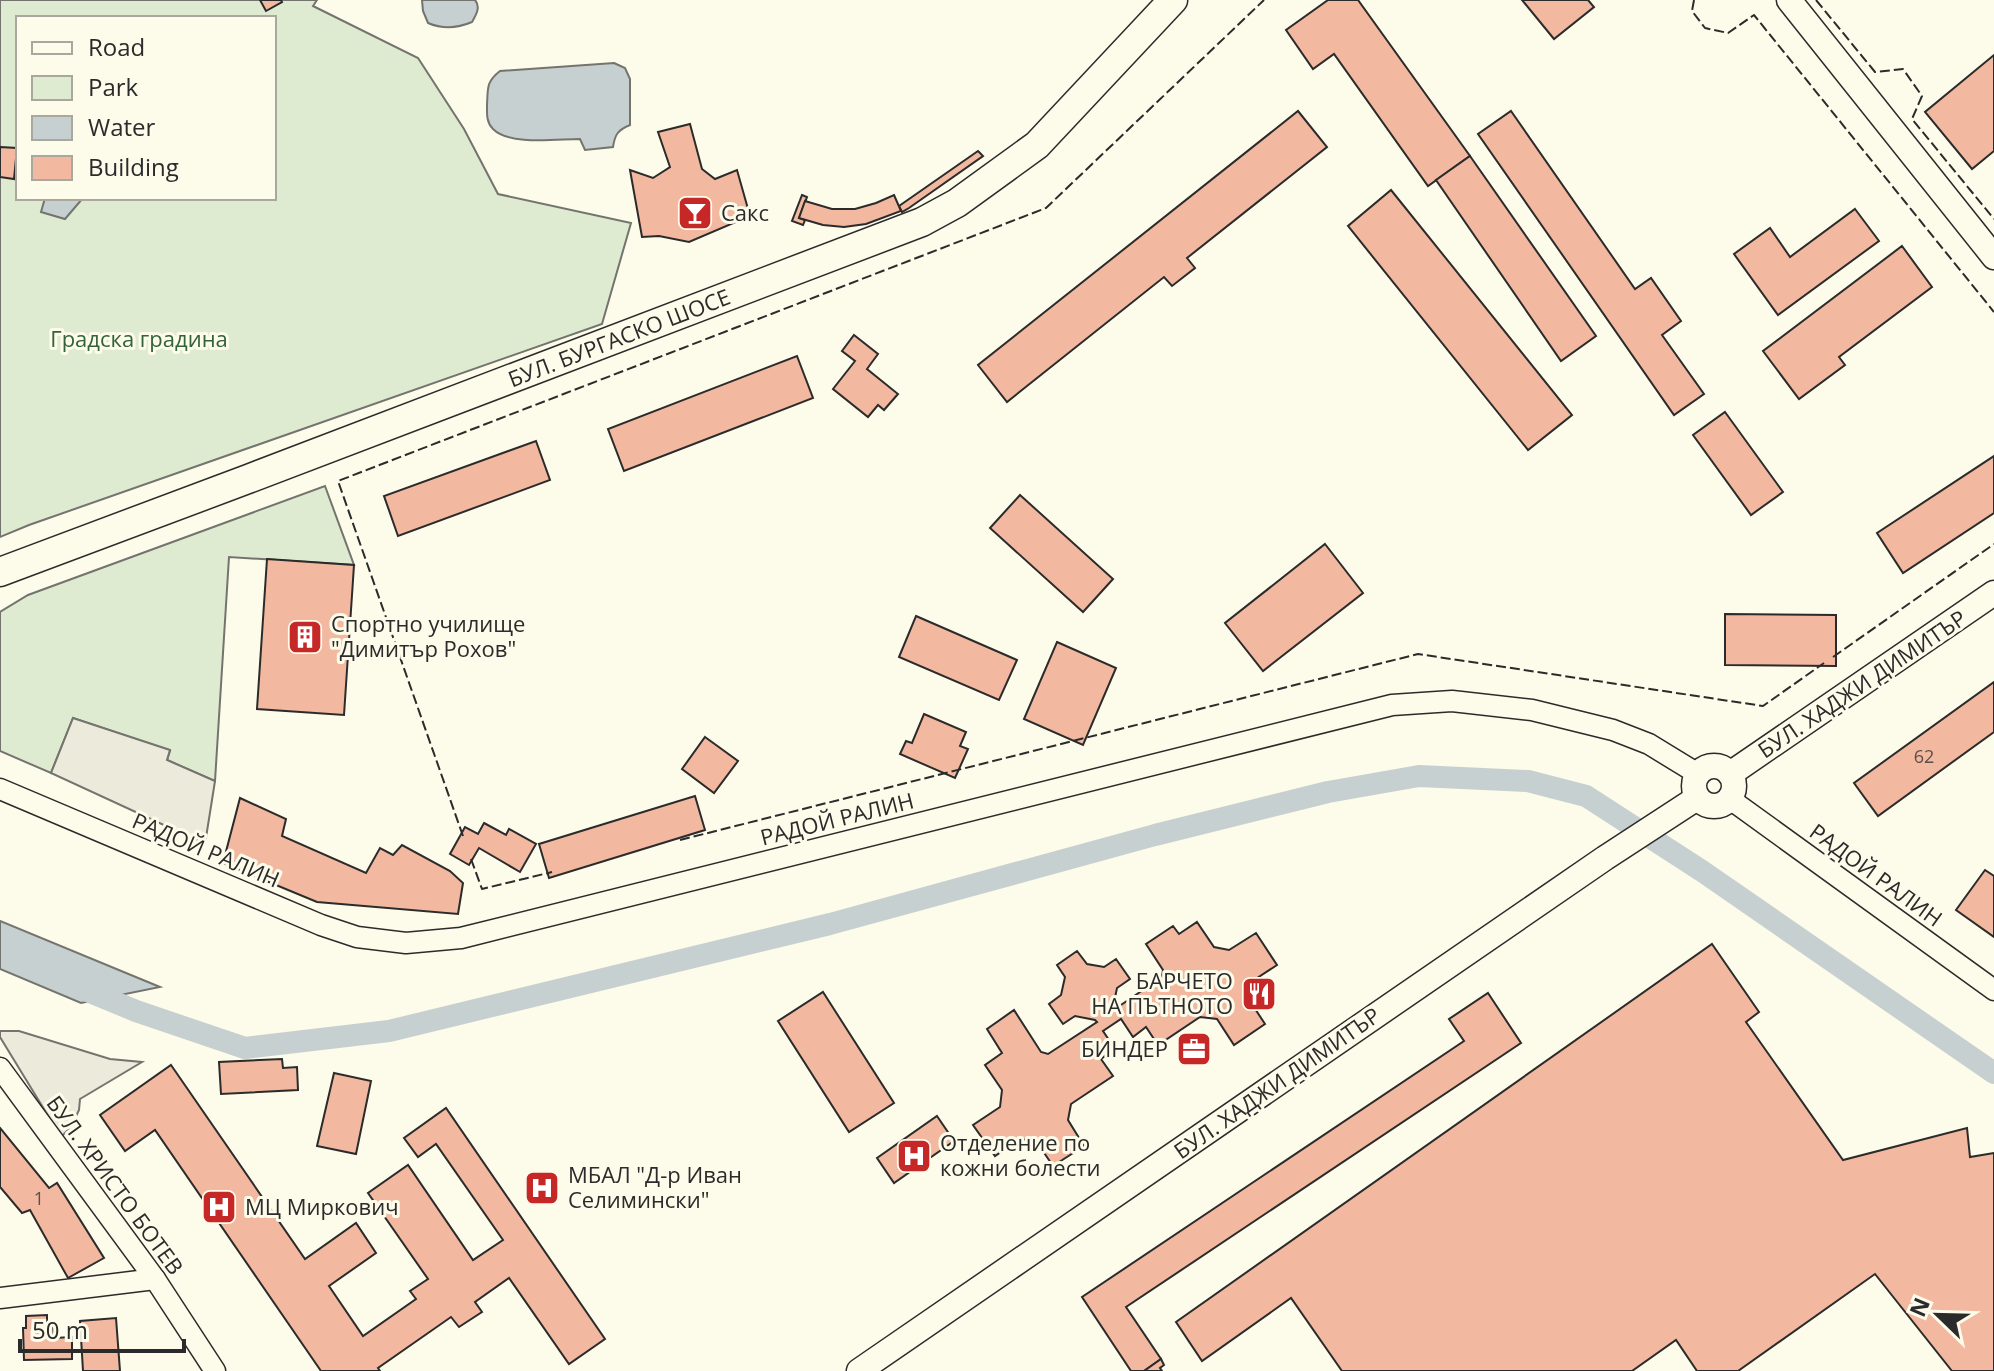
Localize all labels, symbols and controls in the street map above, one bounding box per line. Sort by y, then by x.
legend [16,16,276,200]
text: Road [88,30,145,63]
text: Park [88,70,139,103]
text: Water [88,110,156,143]
text: Building [88,150,179,183]
bar icon: Сакс [676,194,714,232]
place label: Сакс [721,197,769,227]
street label: БУЛ. БУРГАСКО ШОСЕ [503,281,734,393]
park label: Градска градина [50,323,228,353]
street label: БУЛ. ХАДЖИ ДИМИТЪР [1751,602,1972,764]
place label: Спортно училище "Димитър Рохов" [331,608,525,663]
building icon: Спортно училище "Димитър Рохов" [286,618,324,656]
house number: 62 [1914,744,1934,768]
street label: РАДОЙ РАЛИН [757,784,917,852]
street label: РАДОЙ РАЛИН [128,805,285,894]
street label: РАДОЙ РАЛИН [1804,816,1949,933]
place label: БАРЧЕТО НА ПЪТНОТО [1091,965,1233,1020]
restaurant icon: БАРЧЕТО НА ПЪТНОТО [1240,975,1278,1013]
street label: БУЛ. ХАДЖИ ДИМИТЪР [1167,1000,1386,1165]
office icon: БИНДЕР [1175,1030,1213,1068]
place label: БИНДЕР [1081,1033,1168,1063]
street label: БУЛ. ХРИСТО БОТЕВ [41,1089,191,1280]
place label: Отделение по кожни болести [940,1127,1101,1182]
hospital icon: Отделение по кожни болести [895,1137,933,1175]
place label: МБАЛ "Д-р Иван Селимински" [568,1159,742,1214]
hospital icon: МБАЛ "Д-р Иван Селимински" [523,1169,561,1207]
house number: 1 [34,1186,44,1210]
hospital icon: МЦ Миркович [200,1188,238,1226]
place label: МЦ Миркович [245,1191,399,1221]
north arrow [1898,1275,1978,1355]
text: N [1901,1293,1936,1321]
scale bar [20,1303,184,1353]
text: 50 m [32,1313,88,1346]

